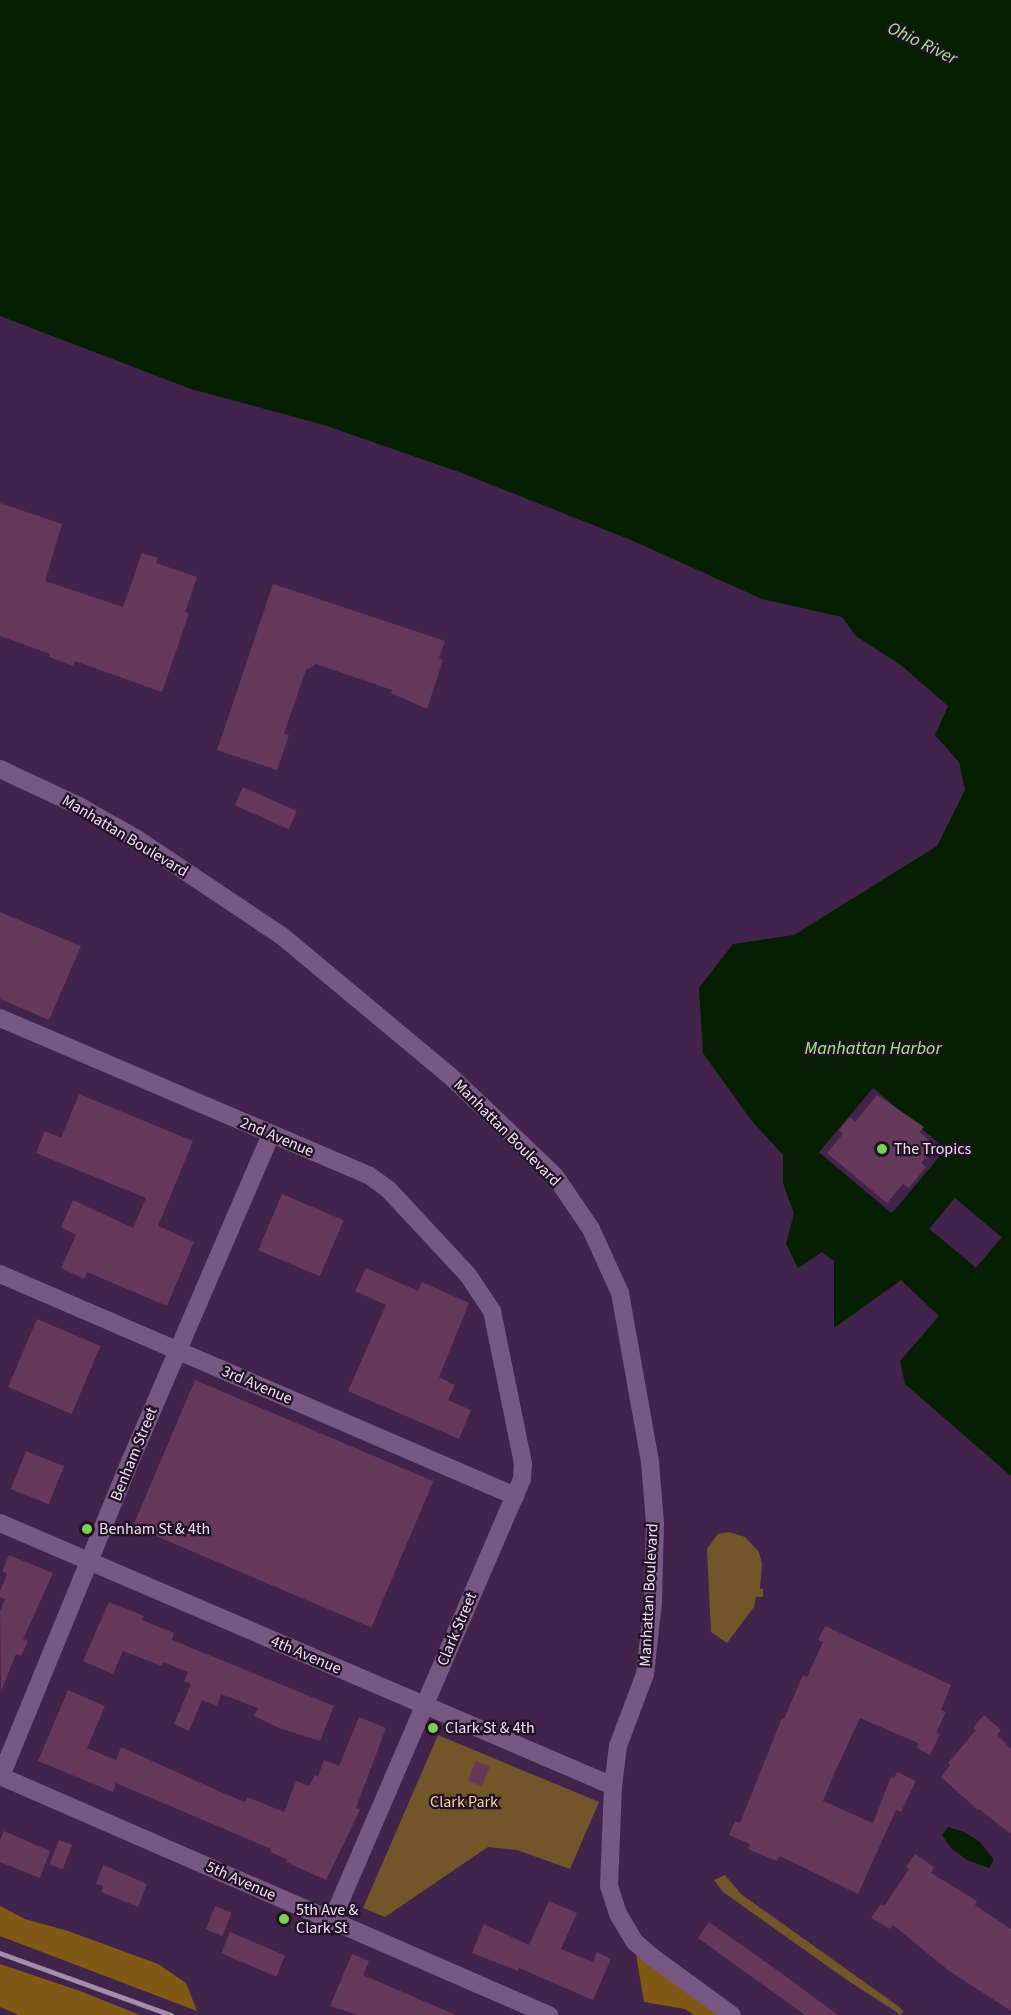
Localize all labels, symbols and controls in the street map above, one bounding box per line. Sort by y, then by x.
water label: Ohio River [884,18,960,70]
street label: Manhattan Boulevard [59,791,191,881]
water label: Manhattan Harbor [804,1038,942,1060]
street label: Manhattan Boulevard [449,1075,565,1191]
street label: 2nd Avenue [237,1113,317,1161]
place label: The Tropics [894,1139,971,1159]
marker: The Tropics [875,1142,889,1156]
street label: 3rd Avenue [219,1362,295,1408]
street label: Benham Street [106,1404,162,1504]
place label: Benham St & 4th [99,1519,210,1539]
marker: Benham St & 4th [80,1522,94,1536]
street label: Manhattan Boulevard [636,1523,662,1667]
street label: Clark Street [433,1589,481,1669]
street label: 4th Avenue [268,1632,344,1678]
place label: Clark St & 4th [445,1718,535,1738]
marker: Clark St & 4th [426,1721,440,1735]
park label: Clark Park [430,1792,498,1812]
street label: 5th Avenue [203,1857,279,1905]
place label: 5th Ave & Clark St [296,1900,358,1938]
marker: 5th Ave & Clark St [277,1912,291,1926]

